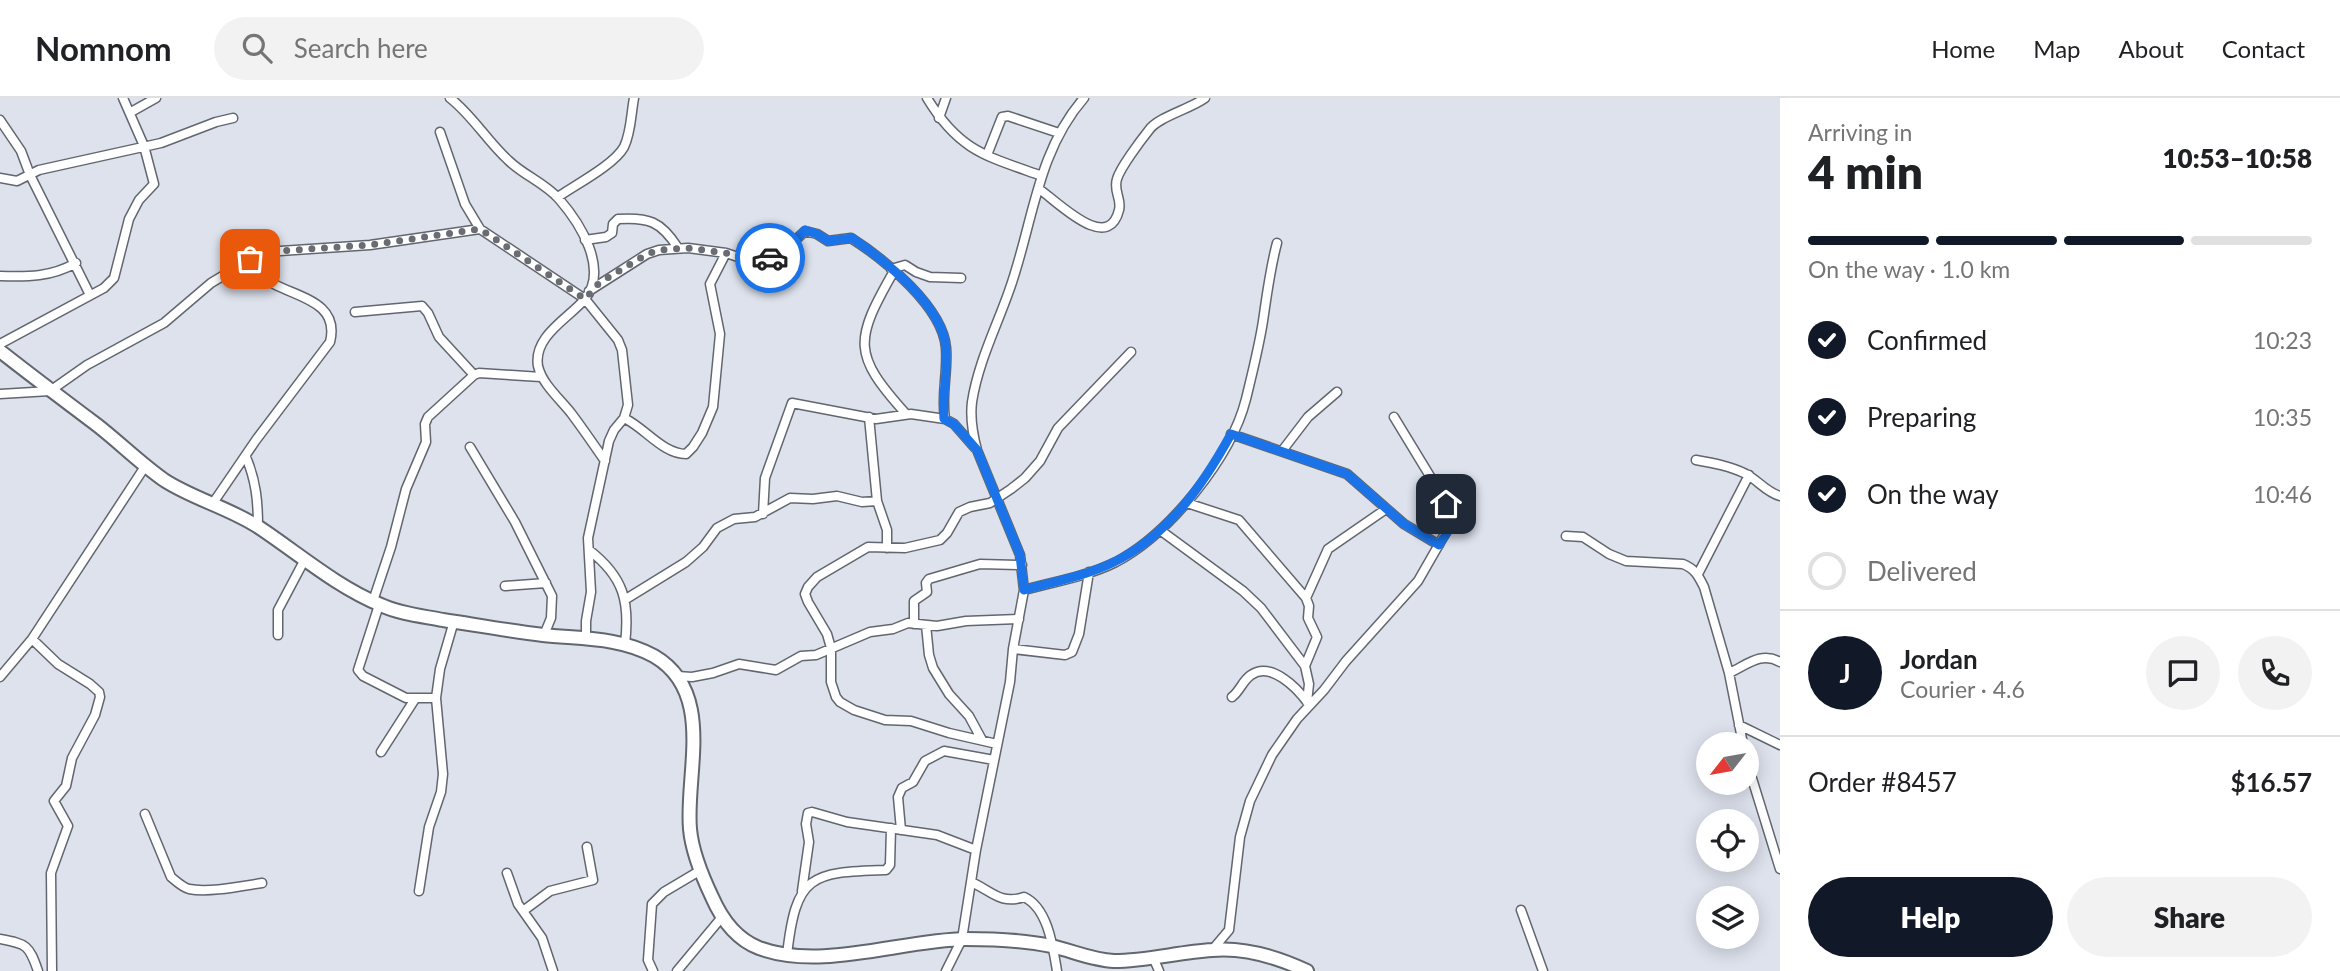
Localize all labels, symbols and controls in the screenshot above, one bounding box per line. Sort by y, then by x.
search box [214,17,704,80]
text: Nomnom [35,28,172,68]
icon: search [238,29,276,67]
text: Search here [294,32,428,64]
text: Home [1931,34,1995,63]
text: Map [2033,34,2081,63]
text: About [2119,34,2184,63]
text: Contact [2222,34,2305,63]
text: Arriving in [1808,118,1912,146]
text: 10:53–10:58 [2162,142,2312,174]
text: 4 min [1808,144,1923,199]
courier [735,223,805,293]
pin [220,229,280,289]
icon: car [751,239,789,277]
icon: bag [231,240,269,278]
text: On the way · 1.0 km [1808,255,2010,283]
icon: check [1808,321,1846,359]
text: Confirmed [1867,324,1987,356]
text: 10:23 [2253,326,2312,354]
icon: check [1808,398,1846,436]
text: Preparing [1867,401,1976,433]
text: 10:35 [2253,403,2312,431]
pin [1416,474,1476,534]
icon: check [1808,475,1846,513]
text: On the way [1867,478,1999,510]
text: 10:46 [2253,480,2312,508]
icon: home [1427,485,1465,523]
text: Delivered [1867,555,1977,587]
button: chat [2146,636,2220,710]
button: phone [2238,636,2312,710]
text: Jordan [1900,643,1978,675]
text: J [1839,657,1851,689]
text: Courier · 4.6 [1900,675,2025,703]
north arrow [1696,732,1759,794]
map controls [1696,732,1759,949]
text: Order #8457 [1808,766,1957,798]
text: $16.57 [2230,766,2312,798]
button: locate [1696,809,1759,872]
button: Help [1808,877,2053,957]
button: Share [2067,877,2312,957]
button: layers [1696,886,1759,949]

